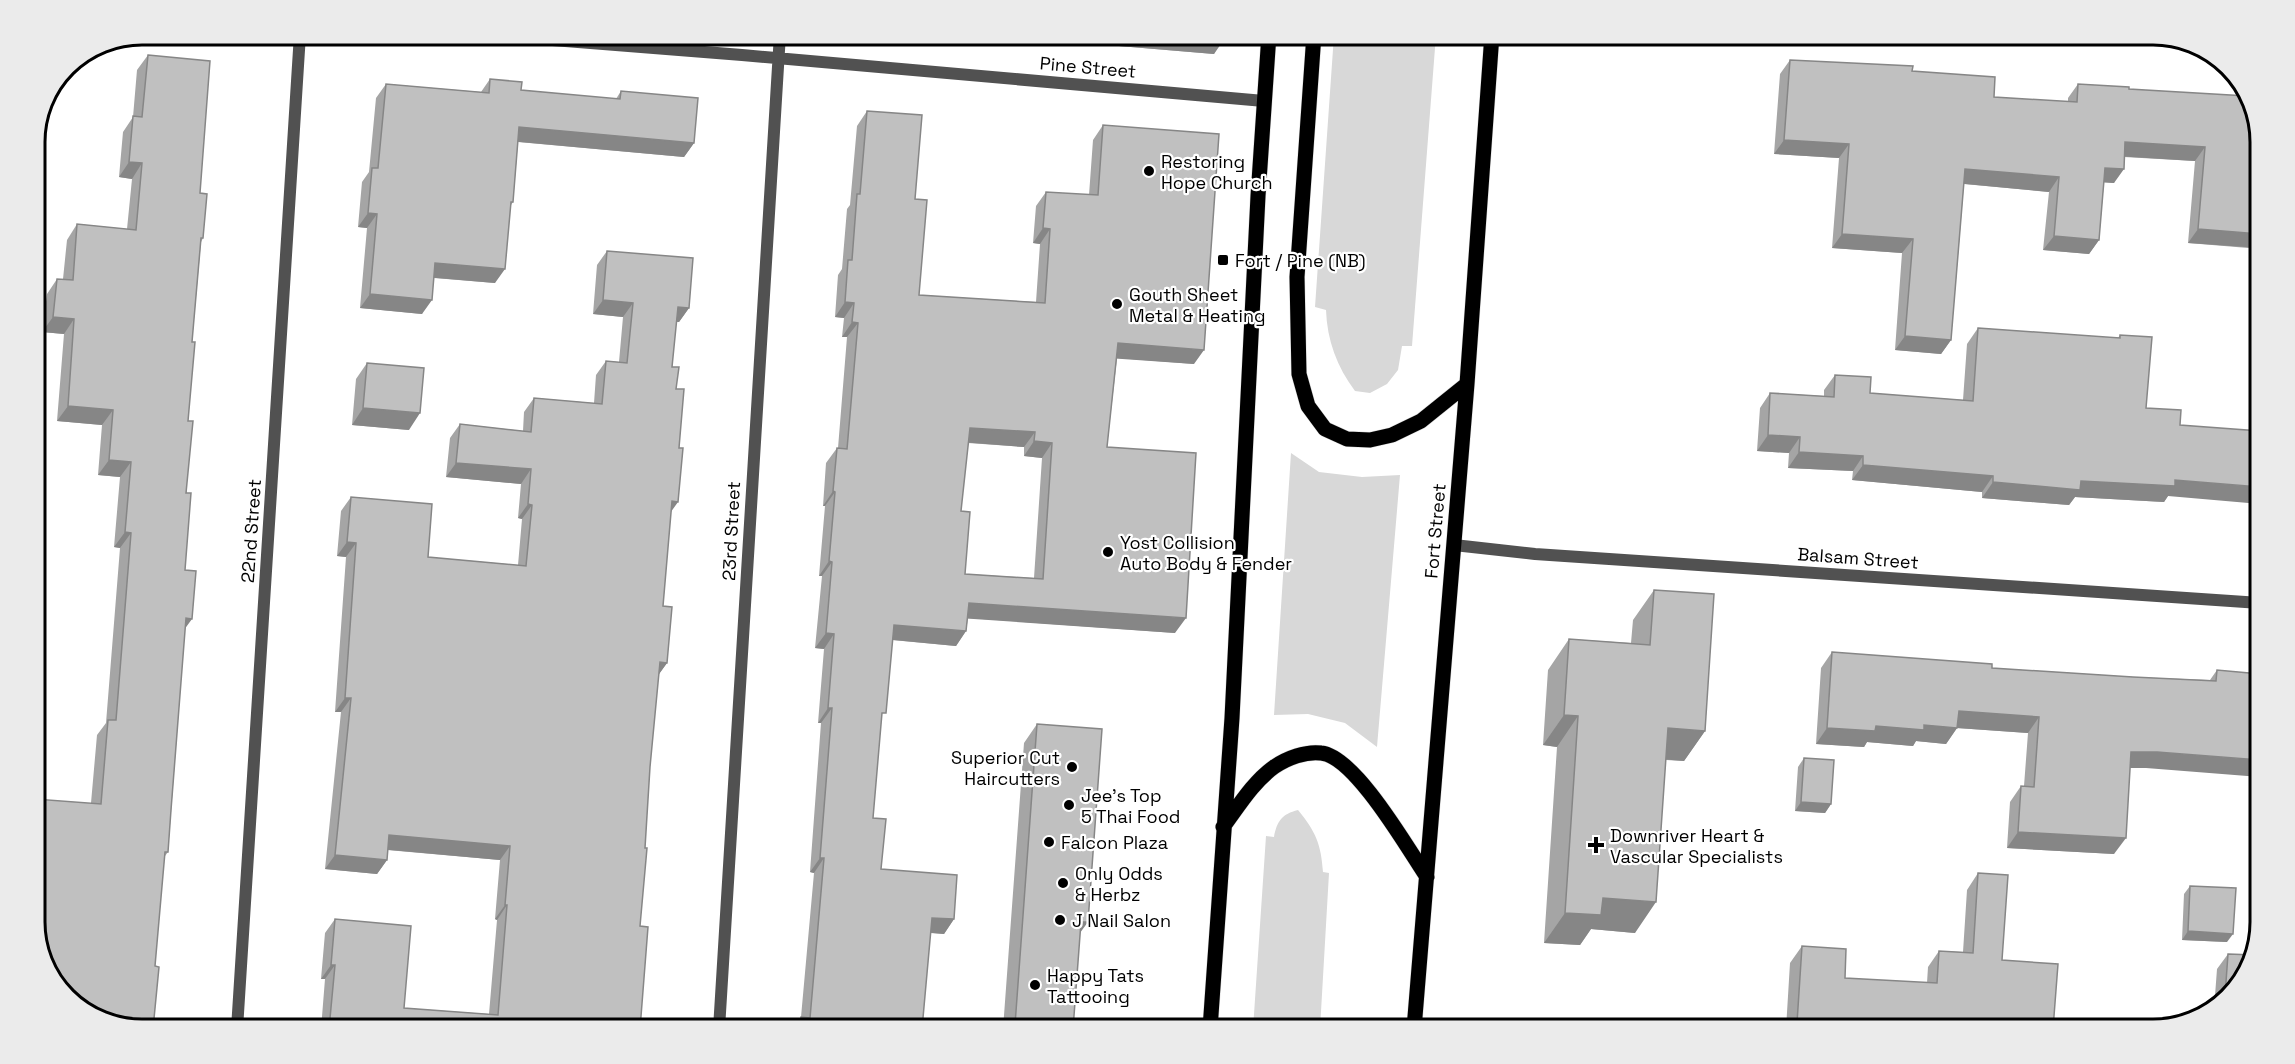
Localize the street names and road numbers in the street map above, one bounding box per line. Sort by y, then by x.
street label: Pine Street [1039,51,1137,83]
street label: 22nd Street [236,478,266,584]
street label: 23rd Street [717,481,745,581]
street label: Fort Street [1419,482,1451,580]
street label: Balsam Street [1797,542,1919,574]

